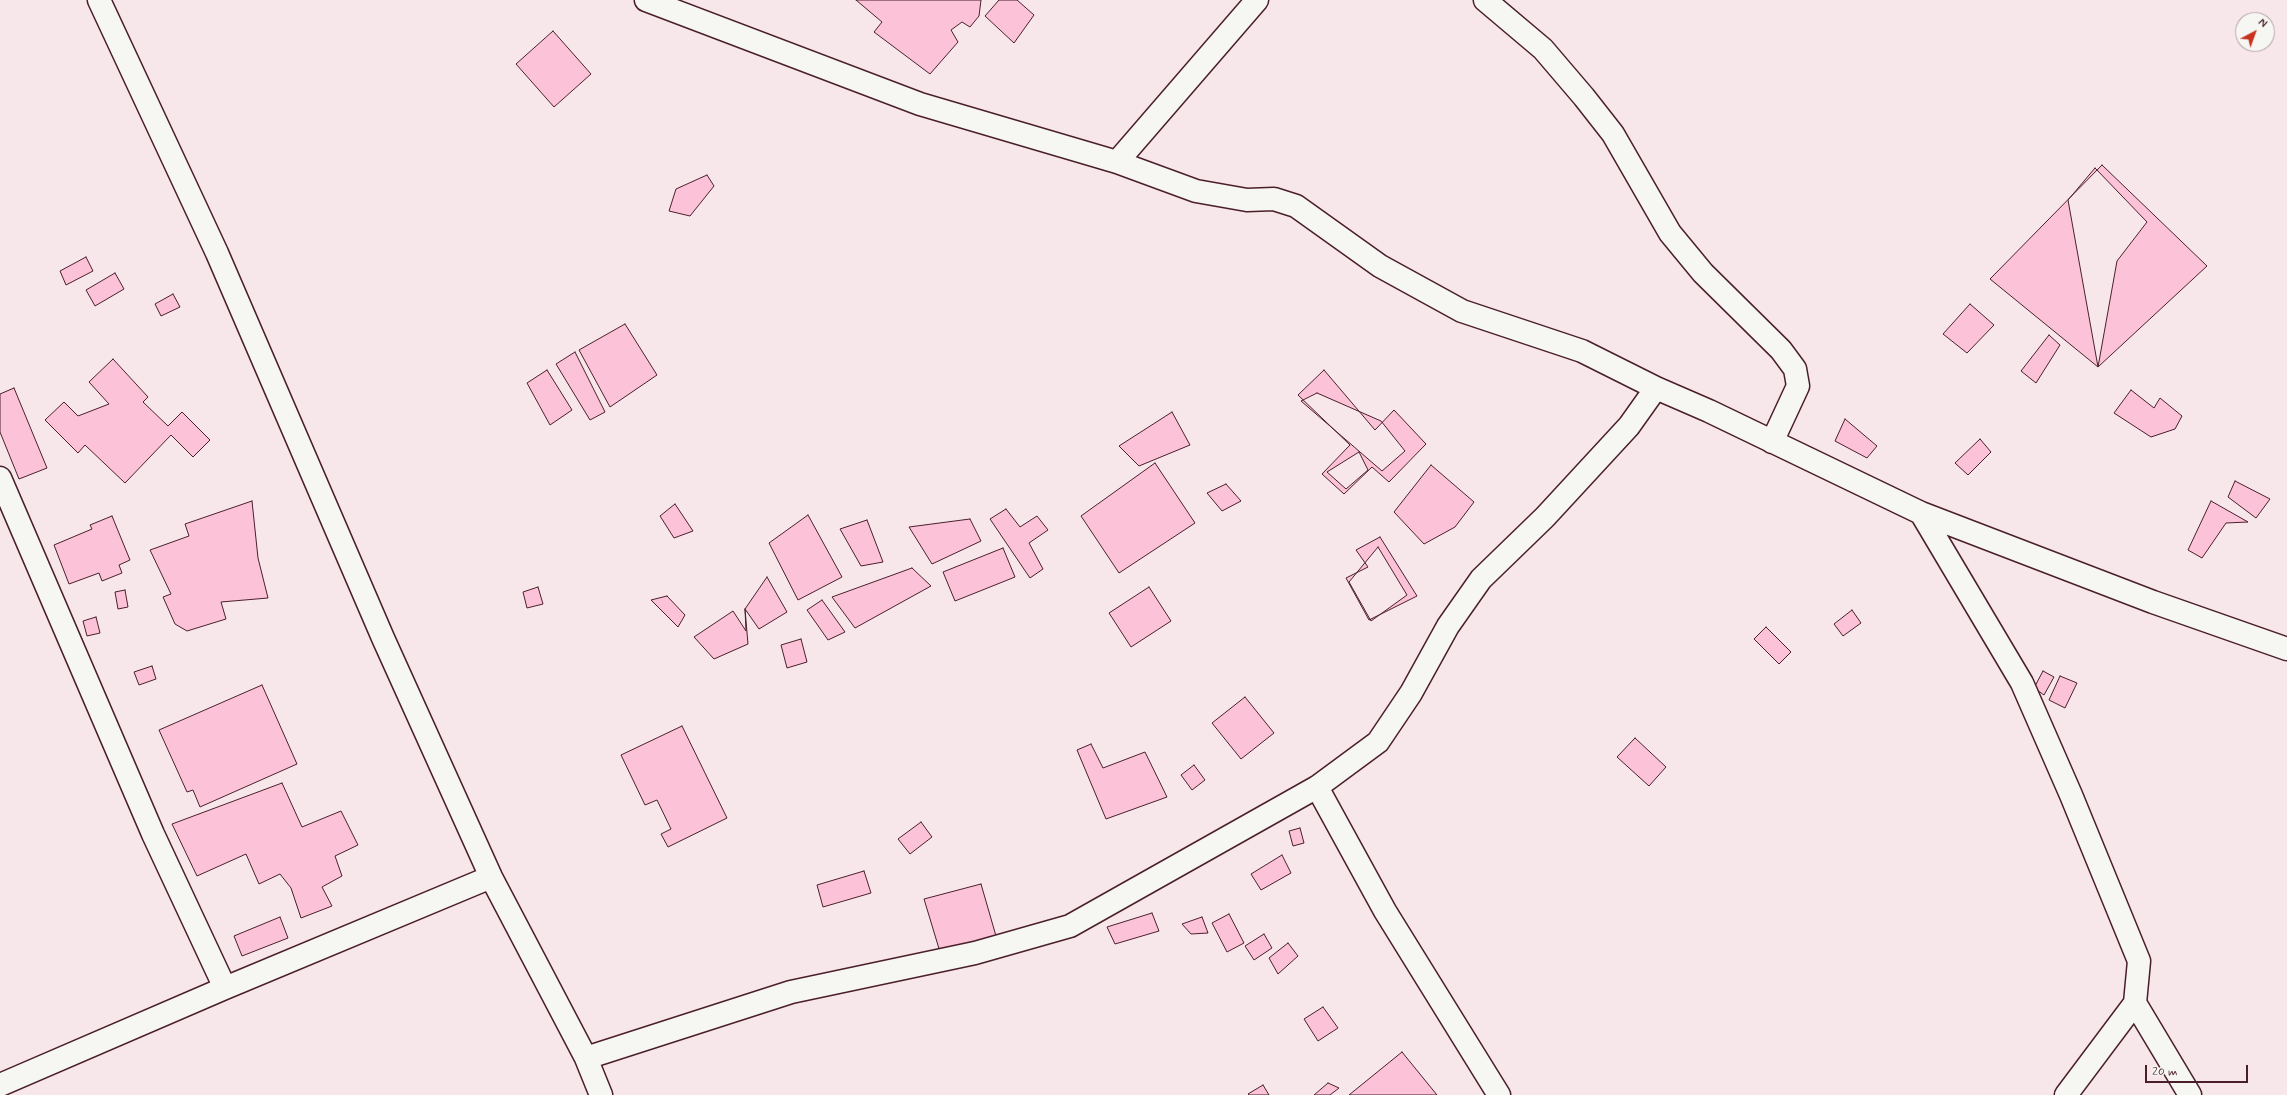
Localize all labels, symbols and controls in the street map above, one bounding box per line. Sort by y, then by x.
north arrow [2235,12,2275,52]
text: N [2255,16,2270,31]
scale bar [2147,1057,2250,1083]
text: 20 m [2152,1064,2178,1080]

